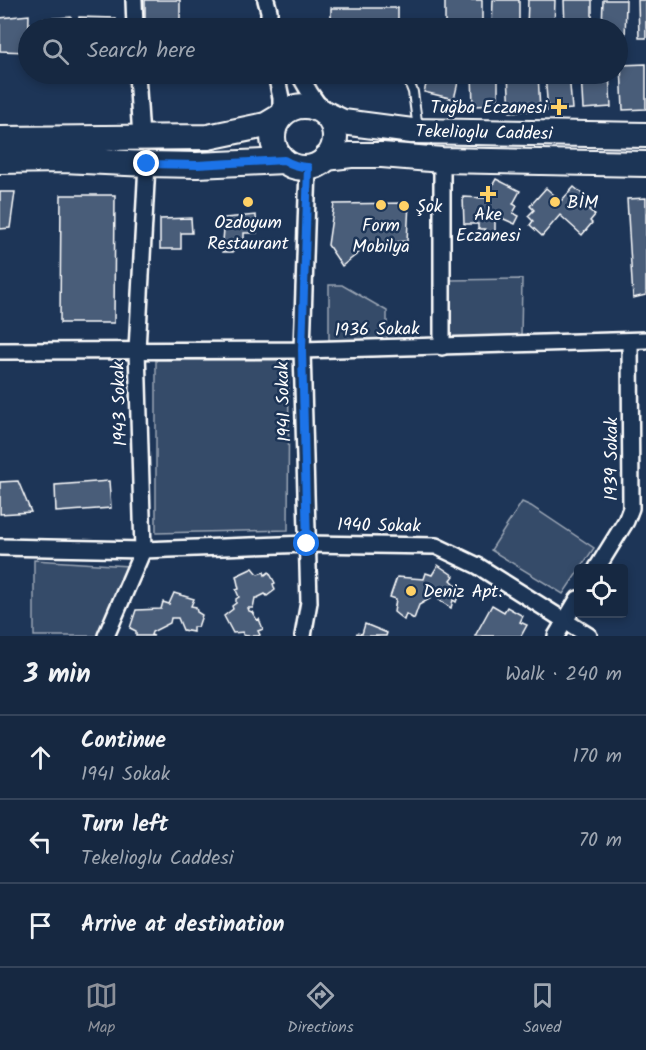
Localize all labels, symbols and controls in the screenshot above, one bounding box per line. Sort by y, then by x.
search box [18,18,628,84]
text: Search here [87,34,195,69]
icon: search [39,35,72,68]
place label: Tuğba Eczanesi [431,94,548,123]
marker: Tuğba Eczanesi [552,100,566,114]
street label: Tekelioglu Caddesi [415,118,554,149]
route end [133,150,159,176]
marker: Ake Eczanesi [481,187,495,201]
place label: BİM [567,189,599,218]
place label: Şok [416,193,443,222]
marker: Ozdoyum Restaurant [241,195,255,209]
marker: BİM [548,195,562,209]
marker: Form Mobilya [374,198,388,212]
marker: Şok [397,199,411,213]
place label: Ake Eczanesi [456,201,521,251]
place label: Ozdoyum Restaurant [207,209,290,259]
place label: Form Mobilya [352,212,410,262]
street label: 1936 Sokak [334,315,420,346]
street label: 1943 Sokak [105,360,136,447]
street label: 1941 Sokak [269,361,300,443]
street label: 1939 Sokak [598,417,627,501]
street label: 1940 Sokak [337,511,422,542]
route start [293,530,319,556]
map controls [574,564,628,618]
button: locate [574,564,628,618]
place label: Deniz Apt. [423,578,503,607]
marker: Deniz Apt. [404,584,418,598]
text: 3 min [24,654,91,696]
text: Walk · 240 m [505,659,622,691]
text: Continue [81,724,166,759]
icon: ahead [24,741,57,774]
text: 170 m [573,741,622,773]
text: 1941 Sokak [81,759,170,791]
text: Turn left [81,808,168,843]
icon: left [24,825,57,858]
text: 70 m [579,825,622,857]
text: Tekelioglu Caddesi [81,843,233,875]
text: Arrive at destination [81,908,284,943]
icon: arrive [24,909,57,942]
tab: Map [85,979,118,1040]
tab: Directions [287,979,354,1040]
tab: Saved [523,979,561,1040]

